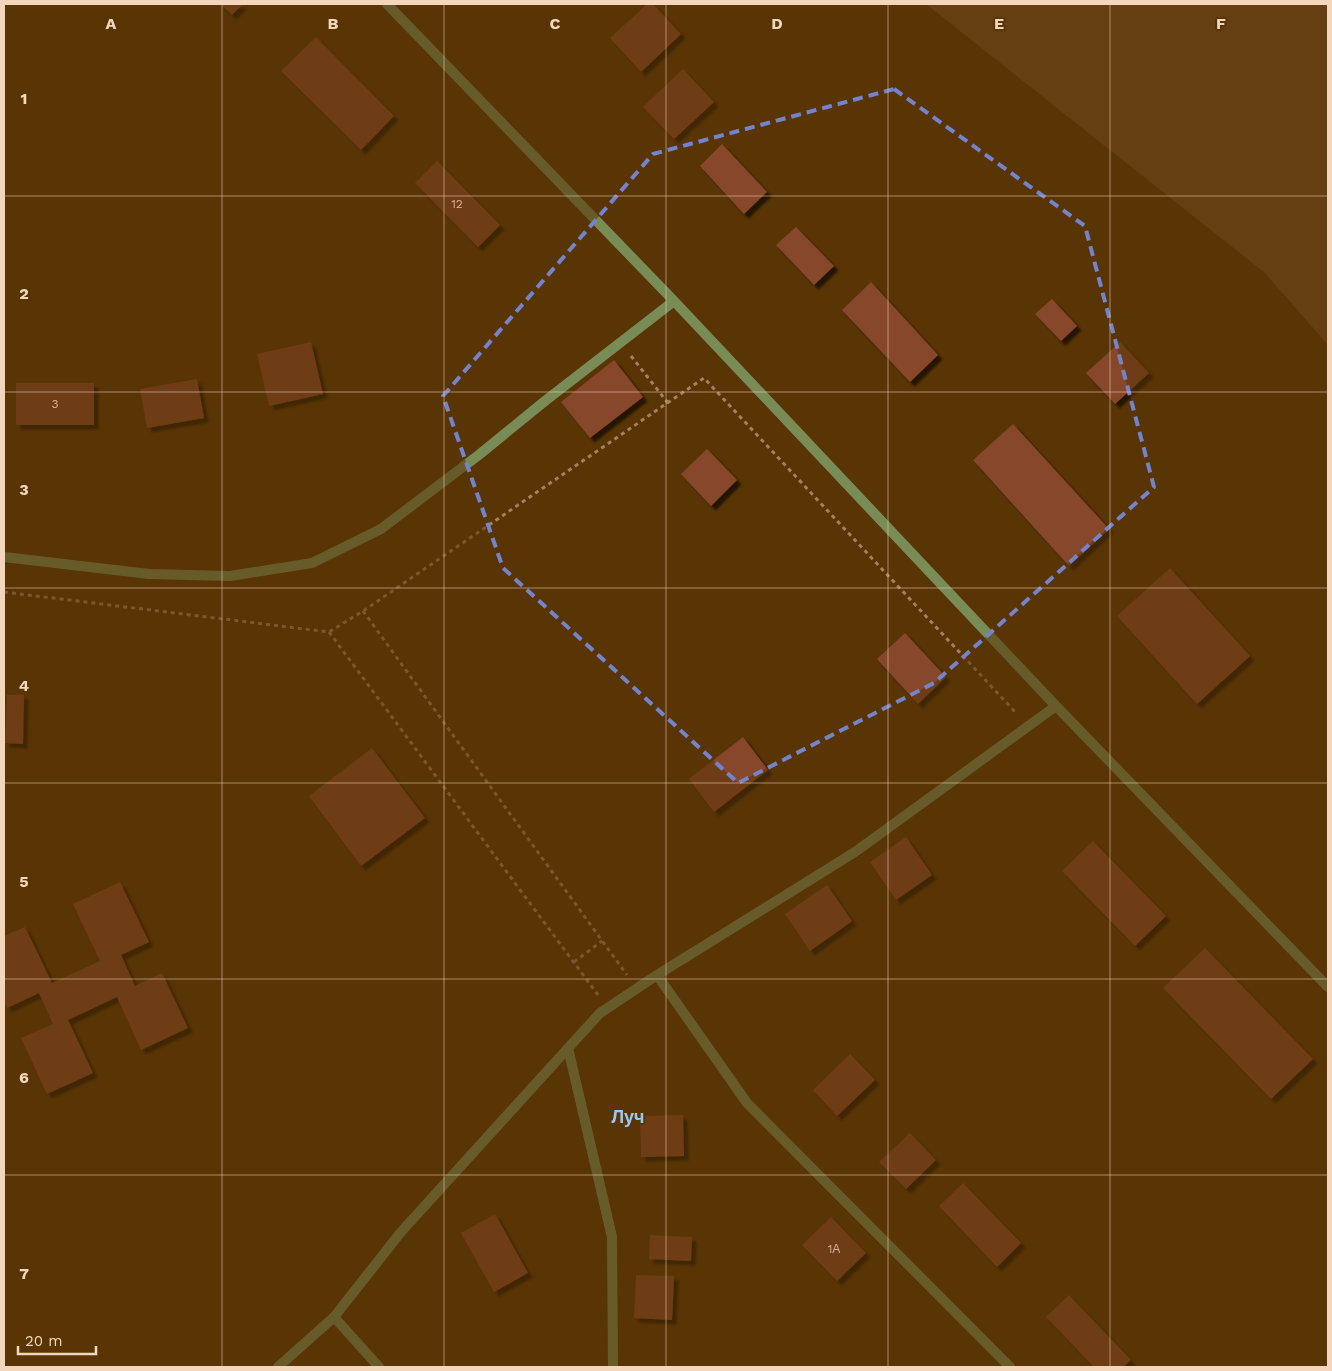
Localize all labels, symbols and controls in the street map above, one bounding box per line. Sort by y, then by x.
text: A [106,14,117,33]
text: B [328,14,339,33]
text: C [550,14,561,33]
text: D [771,14,783,33]
text: E [994,14,1004,33]
text: F [1216,14,1226,33]
text: 1 [21,89,27,108]
house number: 12 [451,197,463,211]
text: 2 [19,284,29,303]
house number: 3 [52,397,59,411]
text: 3 [19,480,29,499]
text: 4 [19,676,29,695]
text: 5 [19,872,29,891]
text: 6 [19,1068,29,1087]
district label: Луч [611,1106,645,1127]
house number: 1А [828,1242,840,1256]
text: 7 [19,1264,29,1283]
scale bar [18,1324,95,1356]
text: 20 m [25,1332,63,1350]

